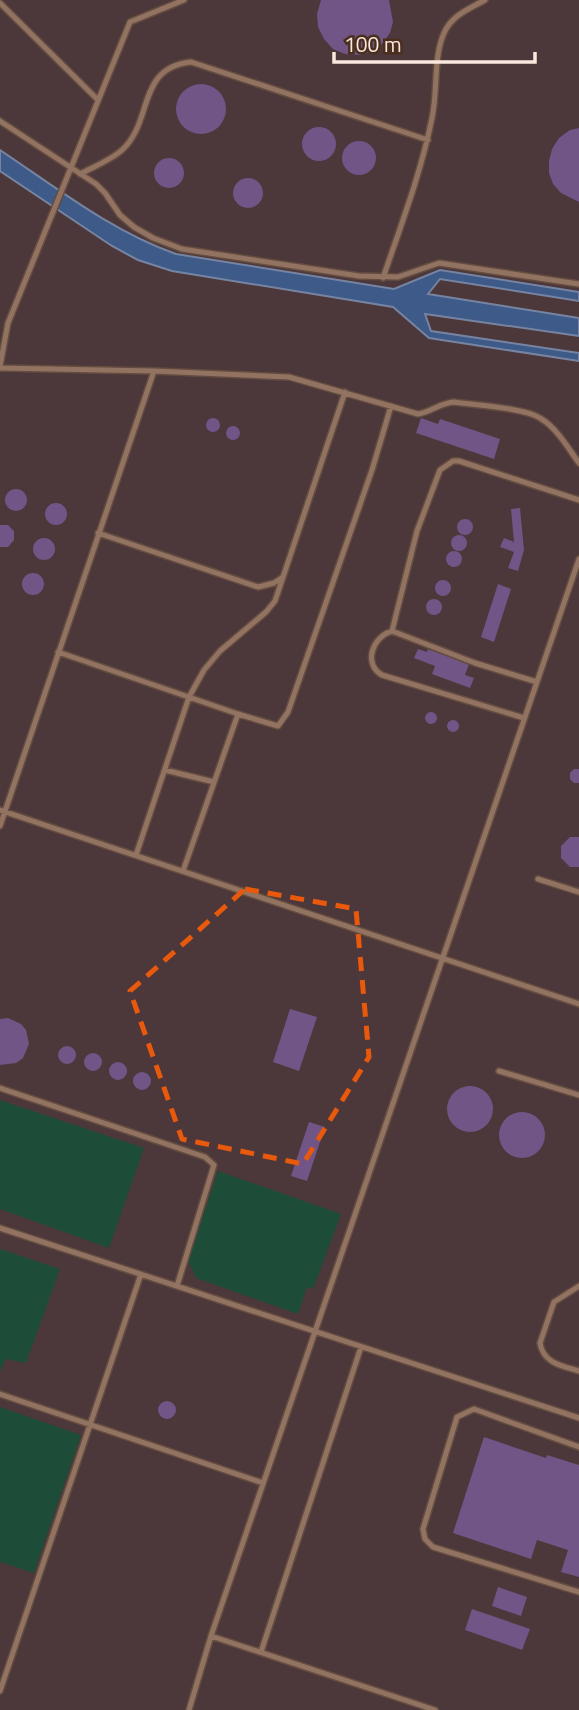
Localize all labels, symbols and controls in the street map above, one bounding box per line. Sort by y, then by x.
scale bar [334,21,535,65]
text: 100 m [344,28,401,60]

